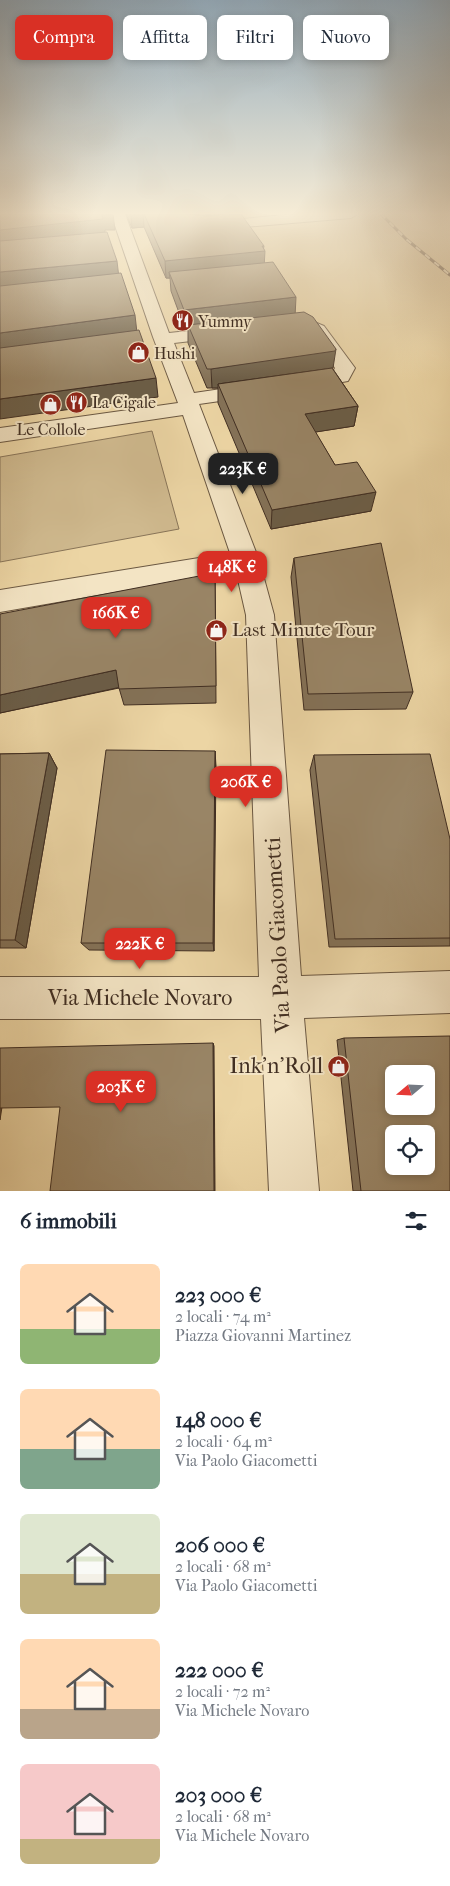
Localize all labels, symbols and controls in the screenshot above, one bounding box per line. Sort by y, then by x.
chip: Compra [15,15,113,60]
chip: Affitta [123,15,207,60]
chip: Filtri [217,15,293,60]
chip: Nuovo [303,15,389,60]
restaurant icon: Yummy [170,309,194,333]
place label: Yummy [197,312,252,331]
shop icon: Hushi [126,341,150,365]
place label: Hushi [154,344,195,363]
restaurant icon: La Cigale [64,390,88,414]
shop icon: Le Collole [39,393,63,417]
place label: La Cigale [92,393,156,412]
place label: Le Collole [17,420,85,439]
pin: 223K € [202,452,284,495]
text: 223K € [219,459,267,478]
pin: 148K € [191,550,273,593]
text: 148K € [208,557,256,576]
pin: 166K € [75,596,157,639]
text: 166K € [92,603,140,622]
shop icon: Last Minute Tour [204,618,228,642]
place label: Last Minute Tour [232,619,375,641]
pin: 206K € [205,766,287,808]
text: 206K € [221,772,271,791]
street label: Via Paolo Giacometti [260,836,296,1035]
pin: 222K € [99,928,181,970]
text: 222K € [115,934,165,953]
street label: Via Michele Novaro [47,985,232,1011]
place label: Ink'n'Roll [229,1053,323,1079]
shop icon: Ink'n'Roll [327,1054,351,1078]
north arrow [385,1065,435,1115]
map controls [385,1065,435,1175]
pin: 203K € [80,1070,162,1113]
text: 203K € [97,1077,145,1096]
button: locate [385,1125,435,1175]
icon: filters [402,1207,430,1235]
text: 6 immobili [20,1209,117,1233]
text: 223 000 € [175,1283,261,1307]
icon: home [60,1284,120,1344]
text: 2 locali · 74 m² [175,1307,271,1326]
text: Piazza Giovanni Martinez [175,1326,351,1345]
text: 148 000 € [175,1408,262,1432]
icon: home [60,1409,120,1469]
text: 2 locali · 64 m² [175,1432,272,1451]
text: Via Paolo Giacometti [175,1451,318,1470]
text: 206 000 € [175,1533,265,1557]
icon: home [60,1534,120,1594]
text: 2 locali · 68 m² [175,1557,271,1576]
text: Via Paolo Giacometti [175,1576,318,1595]
text: 222 000 € [175,1658,264,1682]
icon: home [60,1659,120,1719]
text: 2 locali · 72 m² [175,1682,270,1701]
text: Via Michele Novaro [175,1701,309,1720]
text: 203 000 € [175,1783,262,1807]
icon: home [60,1784,120,1844]
text: 2 locali · 68 m² [175,1807,271,1826]
text: Via Michele Novaro [175,1826,309,1845]

